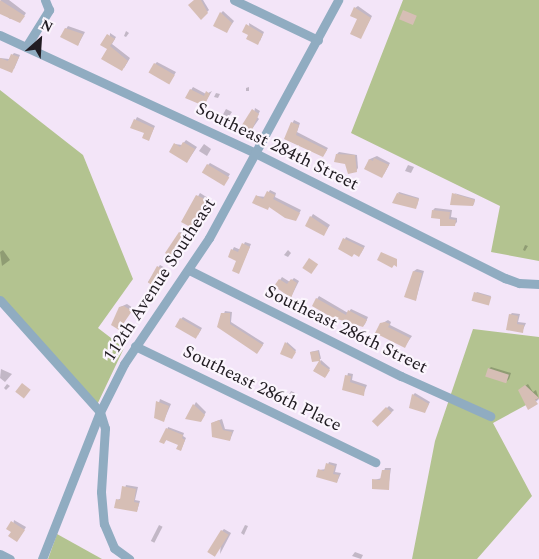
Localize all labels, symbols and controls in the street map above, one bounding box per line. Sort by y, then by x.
text: N [37,14,57,38]
north arrow [15,15,65,65]
street label: Southeast 284th Street [192,98,362,196]
street label: 112th Avenue Southeast [99,194,221,366]
street label: Southeast 286th Street [261,281,431,379]
street label: Southeast 286th Place [179,341,345,437]

